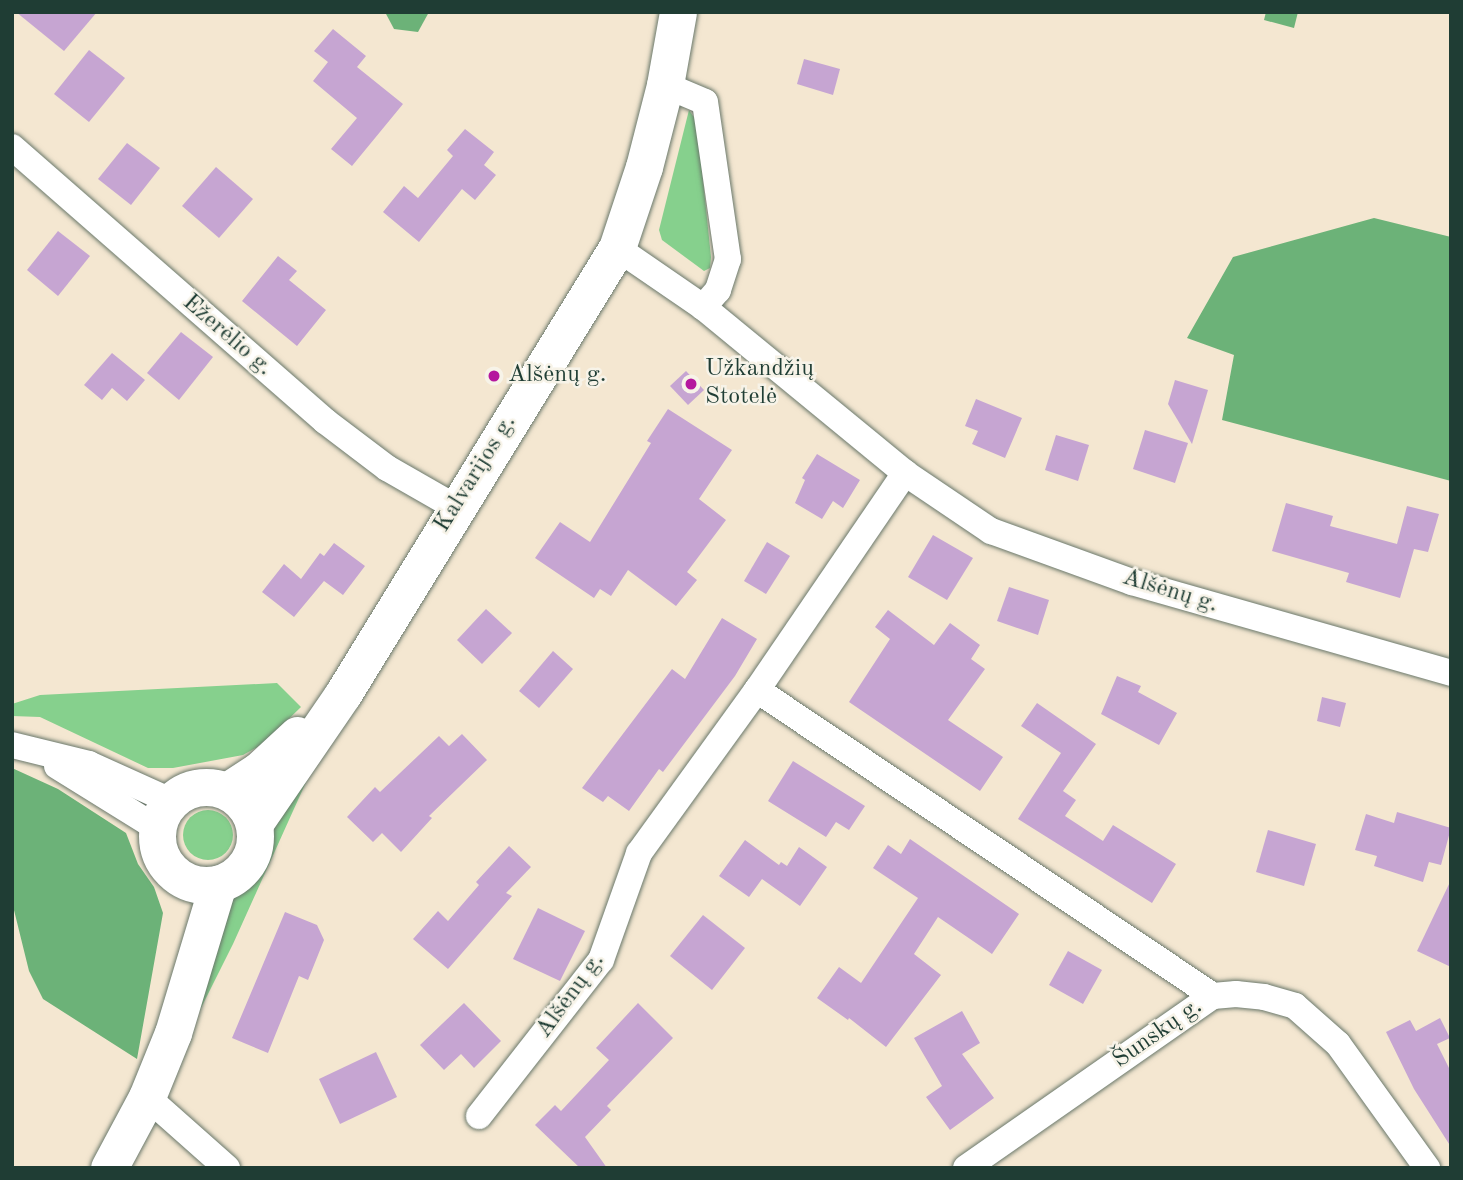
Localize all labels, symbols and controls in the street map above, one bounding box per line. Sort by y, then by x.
street label: Ežerėlio g. [176,289,278,383]
place label: Užkandžių Stotelė [705,356,814,412]
place label: Alšėnų g. [508,362,606,390]
marker: Alšėnų g. [486,368,502,384]
marker: Užkandžių Stotelė [683,376,699,392]
street label: Kalvarijos g. [429,410,523,538]
street label: Alšėnų g. [1119,564,1221,620]
street label: Alšėnų g. [530,948,612,1044]
street label: Šunskų g. [1108,993,1208,1075]

